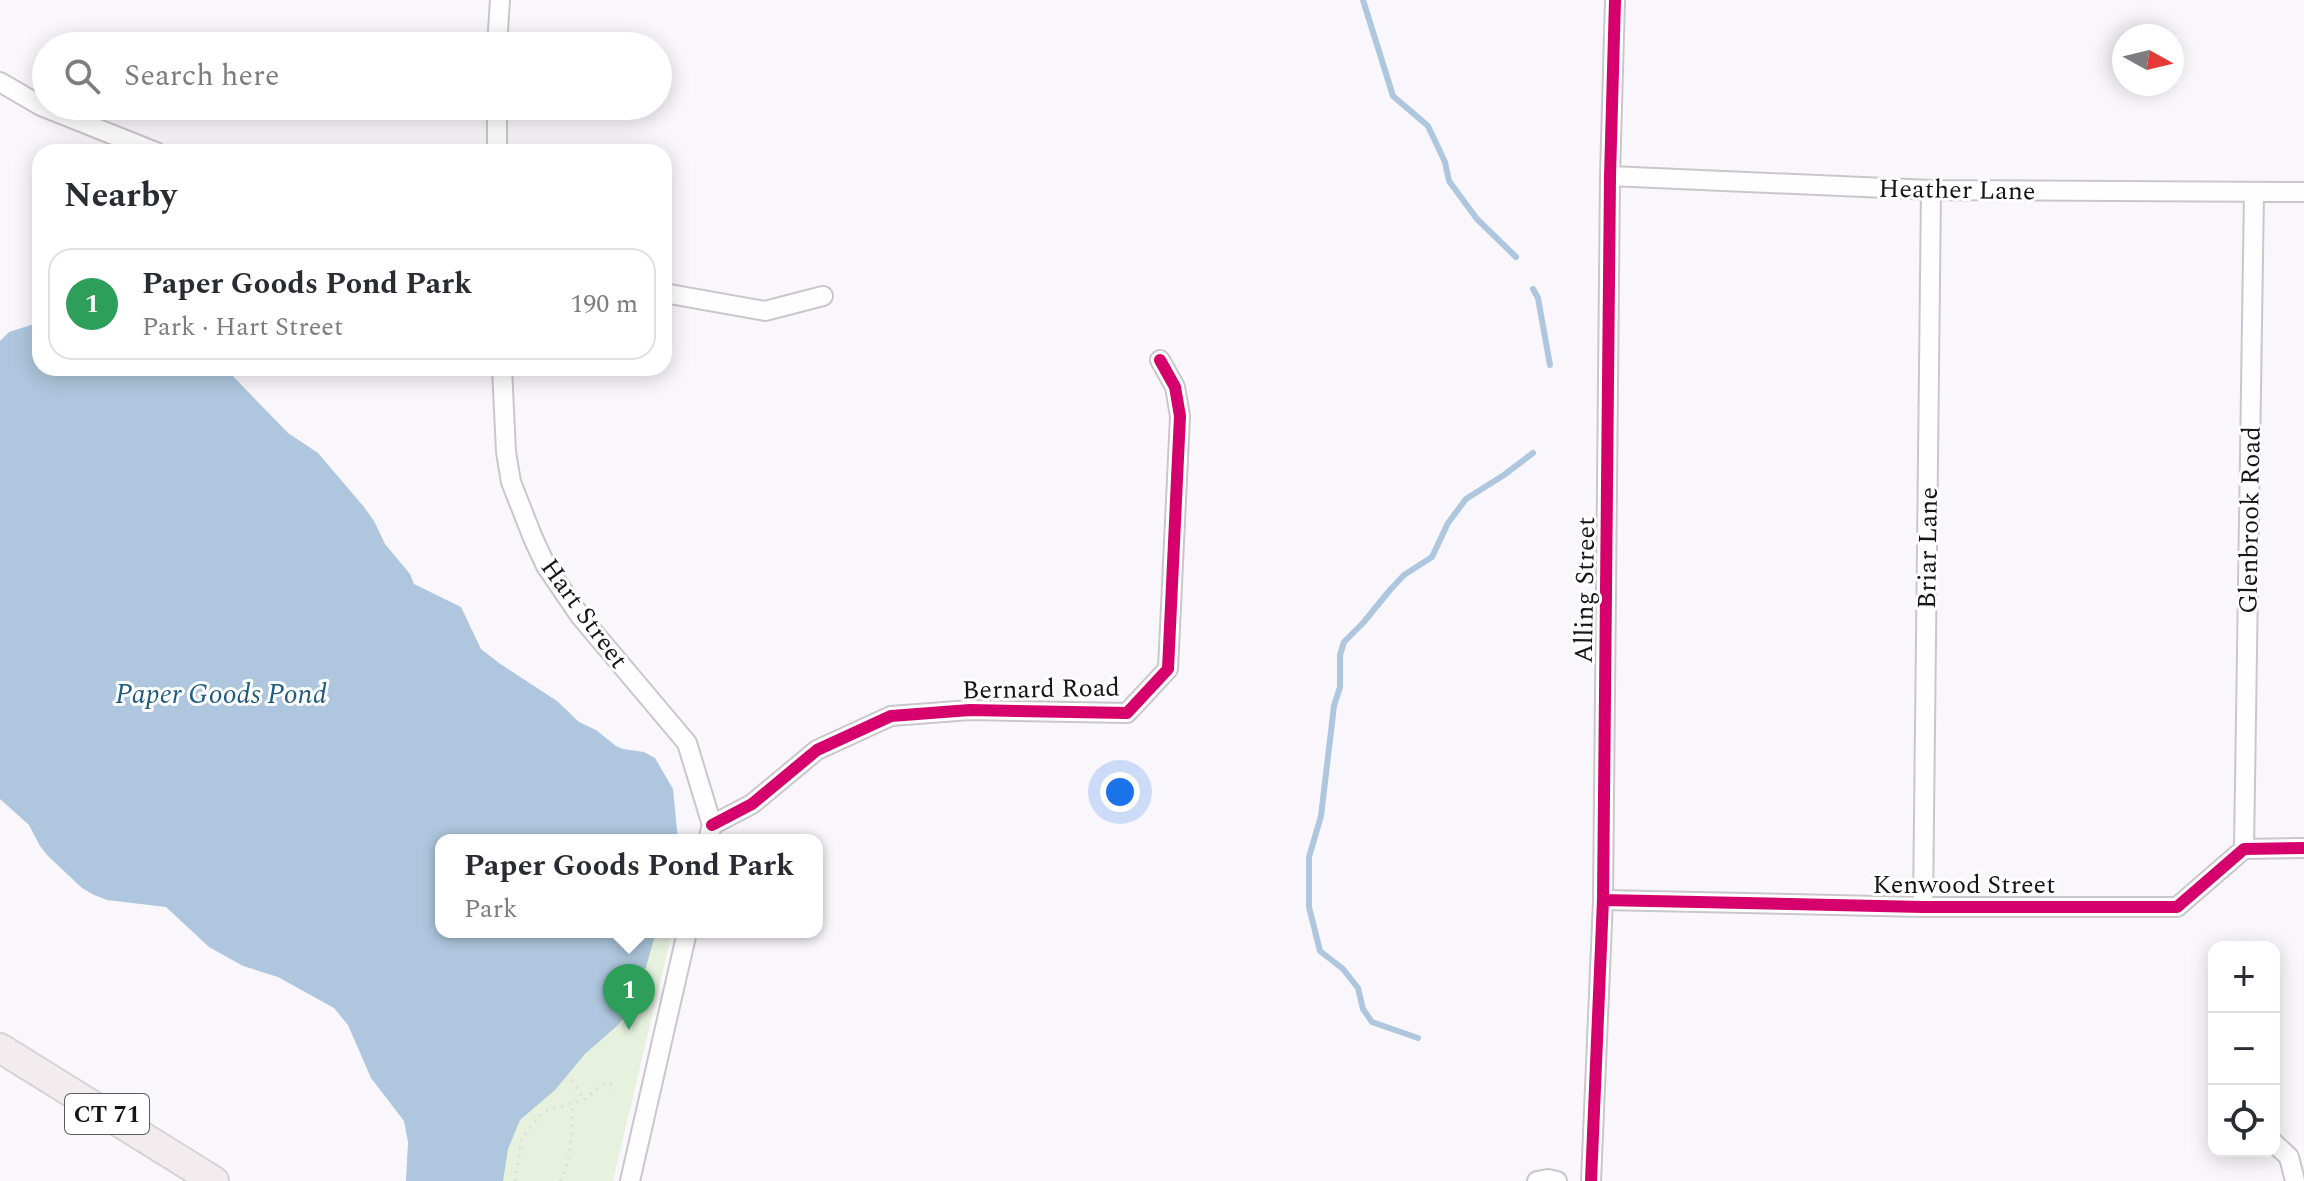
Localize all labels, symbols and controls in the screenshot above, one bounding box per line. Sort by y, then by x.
north arrow [2112,24,2184,96]
search box [32,32,672,120]
text: Search here [124,53,280,99]
icon: search [60,54,104,98]
street label: Heather Lane [1878,169,2036,211]
text: Nearby [64,170,177,222]
text: Paper Goods Pond Park [142,261,472,307]
text: 1 [85,284,99,324]
text: 190 m [570,284,638,324]
text: Park · Hart Street [142,307,343,347]
street label: Glenbrook Road [2228,426,2272,614]
street label: Briar Lane [1907,487,1949,609]
street label: Alling Street [1564,516,1606,664]
street label: Hart Street [530,550,638,677]
street label: Bernard Road [962,668,1120,710]
water label: Paper Goods Pond [115,673,327,716]
your location [1100,772,1140,812]
popup [435,834,823,938]
text: Paper Goods Pond Park [464,843,794,889]
street label: Kenwood Street [1873,865,2055,905]
text: Park [464,889,518,929]
map controls [2208,941,2280,1157]
button: + [2208,941,2280,1013]
pin: 1 [603,964,655,1030]
button: − [2208,1013,2280,1085]
button: locate [2208,1085,2280,1157]
road number: CT 71 [65,1094,149,1134]

